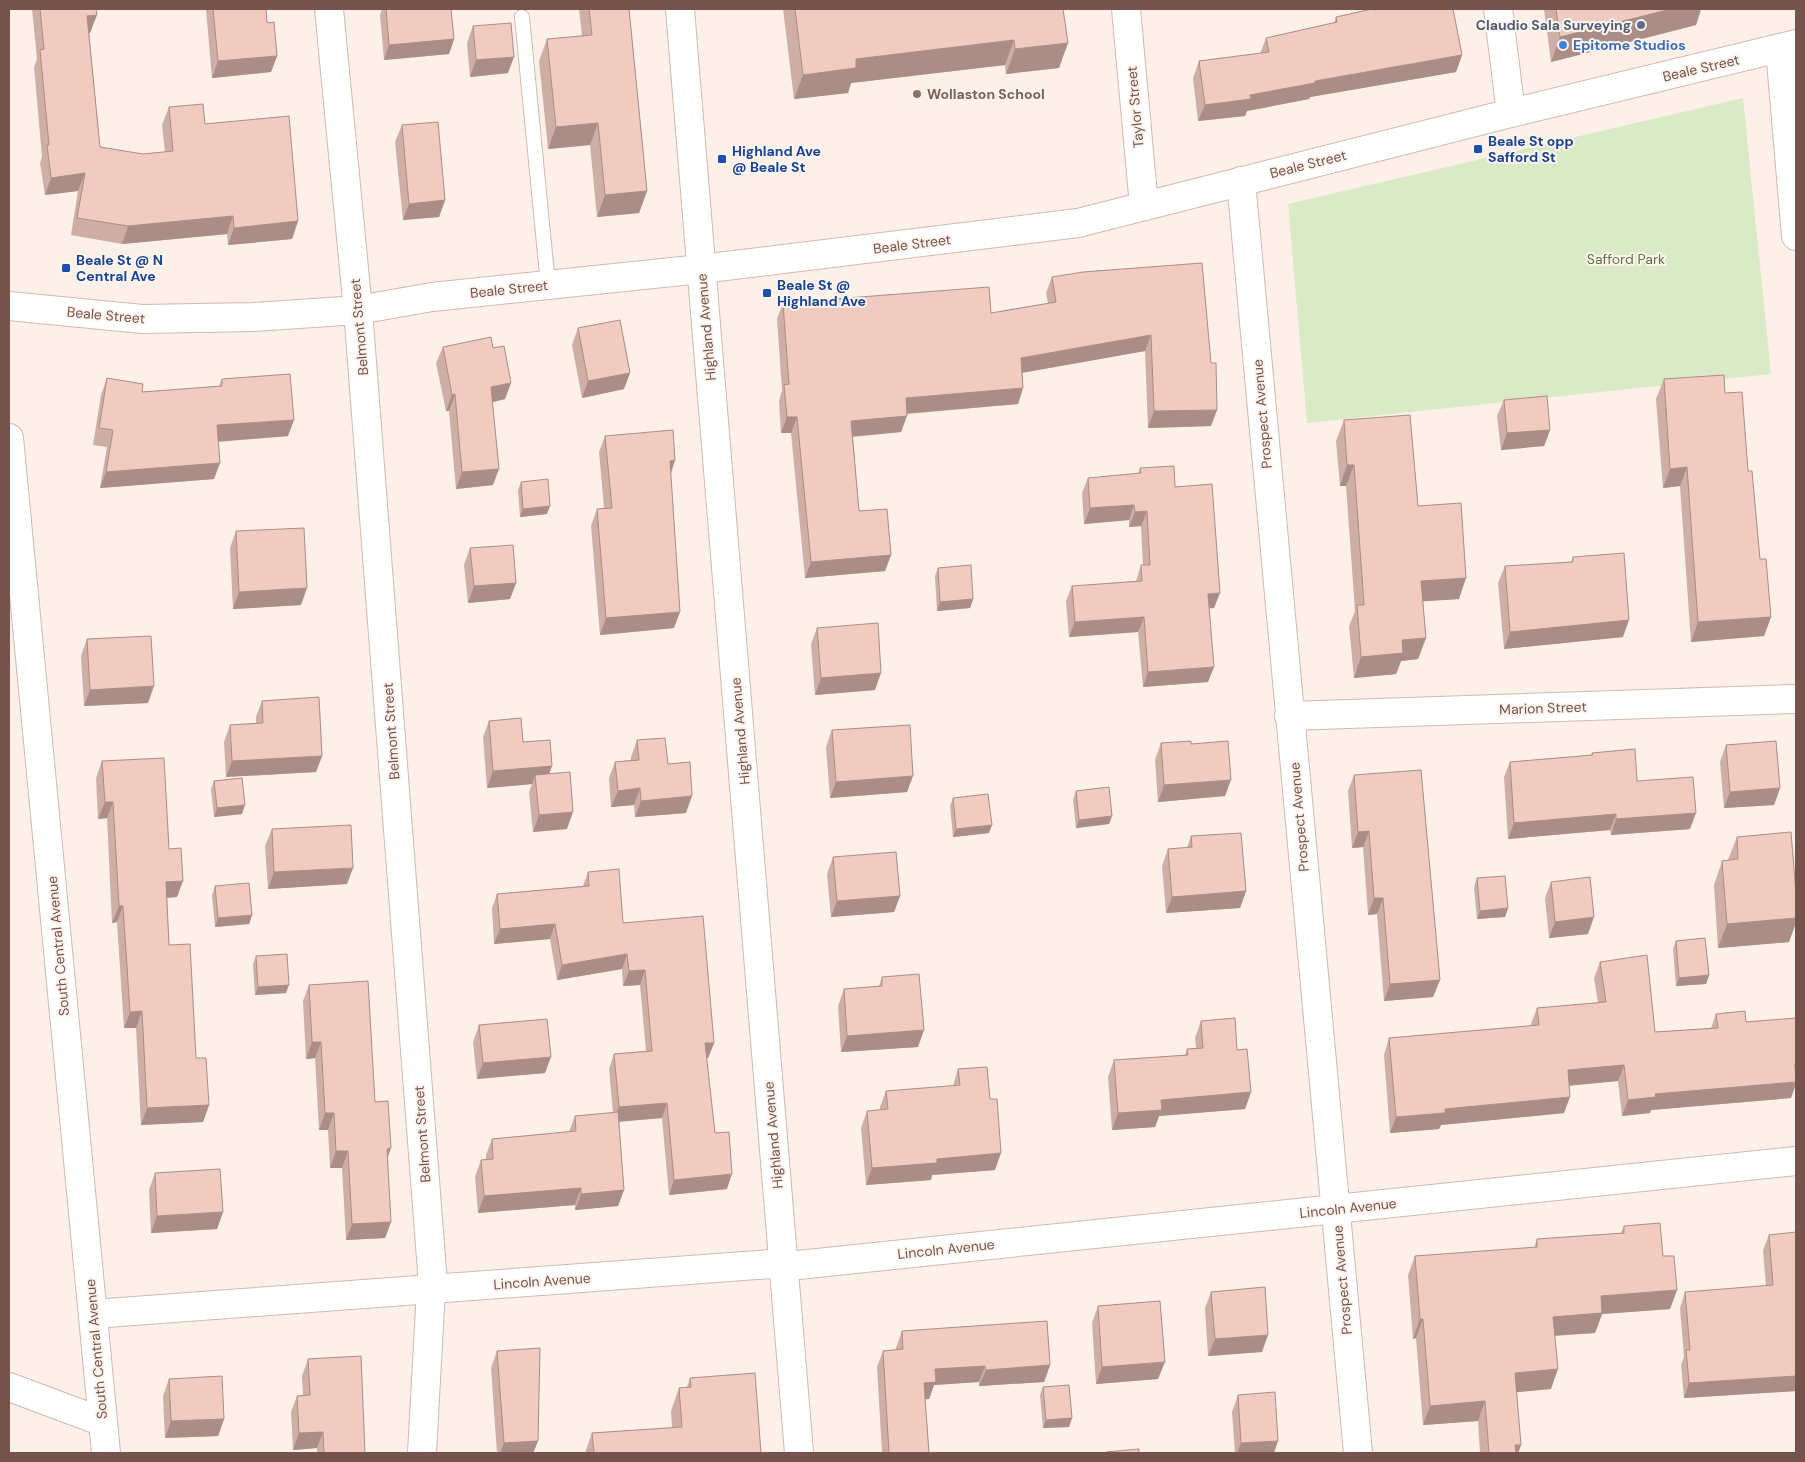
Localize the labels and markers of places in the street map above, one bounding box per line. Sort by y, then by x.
place label: Claudio Sala Surveying [1476,16,1631,34]
marker: Claudio Sala Surveying [1635,19,1647,31]
place label: Epitome Studios [1573,36,1686,54]
marker: Epitome Studios [1557,39,1569,51]
place label: Wollaston School [927,85,1045,103]
marker: Wollaston School [911,88,923,100]
place label: Beale St opp Safford St [1488,132,1574,166]
place label: Highland Ave @ Beale St [732,142,821,176]
marker: Beale St opp Safford St [1472,143,1484,155]
marker: Highland Ave @ Beale St [716,153,728,165]
place label: Beale St @ N Central Ave [76,251,163,285]
marker: Beale St @ N Central Ave [60,262,72,274]
place label: Beale St @ Highland Ave [777,276,866,310]
marker: Beale St @ Highland Ave [761,287,773,299]

